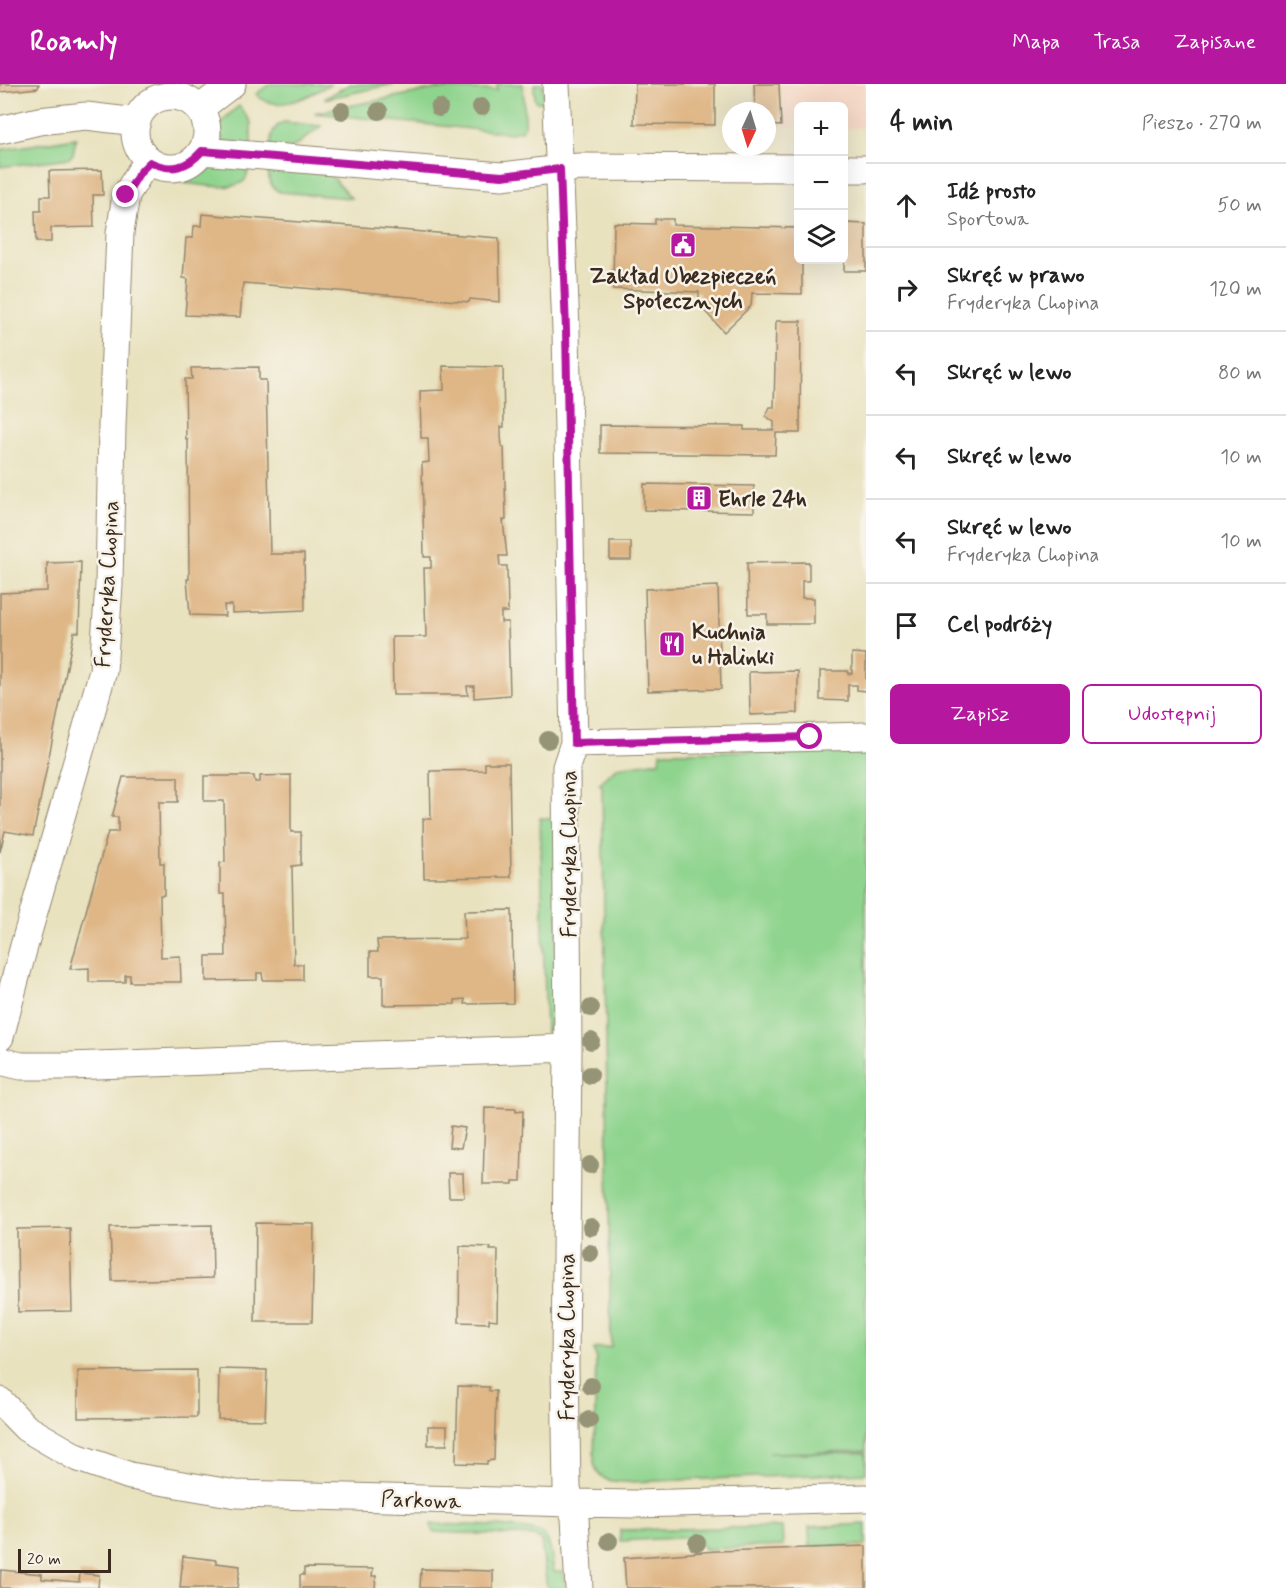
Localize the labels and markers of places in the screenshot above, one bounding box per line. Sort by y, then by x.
public building icon: Zakład Ubezpieczeń Społecznych [668,230,698,260]
place label: Zakład Ubezpieczeń Społecznych [590,263,776,317]
building icon: Ehrle 24h [684,483,714,513]
place label: Ehrle 24h [718,486,807,514]
place label: Kuchnia u Halinki [692,619,774,672]
restaurant icon: Kuchnia u Halinki [657,629,687,659]

